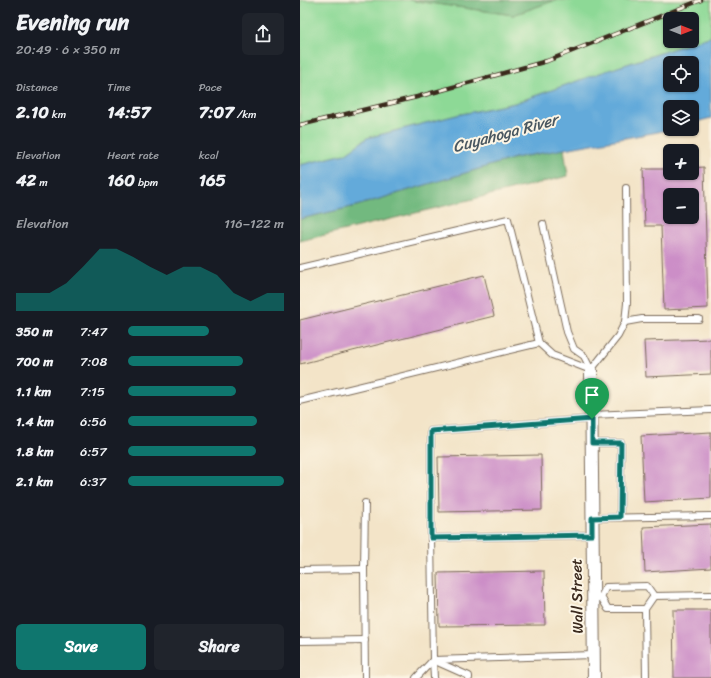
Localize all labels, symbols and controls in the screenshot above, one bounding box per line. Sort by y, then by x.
text: Evening run [16,3,129,42]
north arrow [663,12,699,48]
map controls [663,12,699,224]
button: share [242,13,284,55]
text: 20:49 · 6 × 350 m [16,38,120,61]
button: locate [663,56,699,92]
text: Distance [16,78,58,97]
text: Time [107,78,131,97]
text: Pace [199,78,222,97]
text: 2.10 [16,97,49,127]
text: 14:57 [107,97,150,127]
text: 7:07 [199,97,234,127]
button: layers [663,100,699,136]
water label: Cuyahoga River [449,104,564,161]
text: km [49,105,66,124]
text: /km [234,105,257,124]
button: + [663,144,699,180]
text: Elevation [16,146,61,165]
text: Heart rate [107,146,159,165]
text: kcal [199,146,219,165]
text: 42 [16,165,36,195]
text: 160 [107,165,135,195]
text: 165 [199,165,226,195]
text: m [36,173,48,192]
text: bpm [135,173,158,192]
button: − [663,188,699,224]
text: Elevation [16,212,69,235]
text: 116–122 m [224,212,284,235]
text: 350 m [16,320,53,343]
text: 7:47 [80,320,107,343]
text: 700 m [16,350,53,373]
text: 7:08 [80,350,107,373]
pin [575,378,609,419]
text: 1.1 km [16,380,51,403]
text: 7:15 [80,380,105,403]
icon: arrive [581,384,603,406]
text: 1.4 km [16,410,54,433]
text: 6:56 [80,410,107,433]
text: 1.8 km [16,440,54,463]
text: 6:57 [80,440,107,463]
text: 2.1 km [16,470,53,493]
text: 6:37 [80,470,106,493]
street label: Wall Street [563,558,591,634]
button: Save [16,624,146,670]
button: Share [154,624,284,670]

